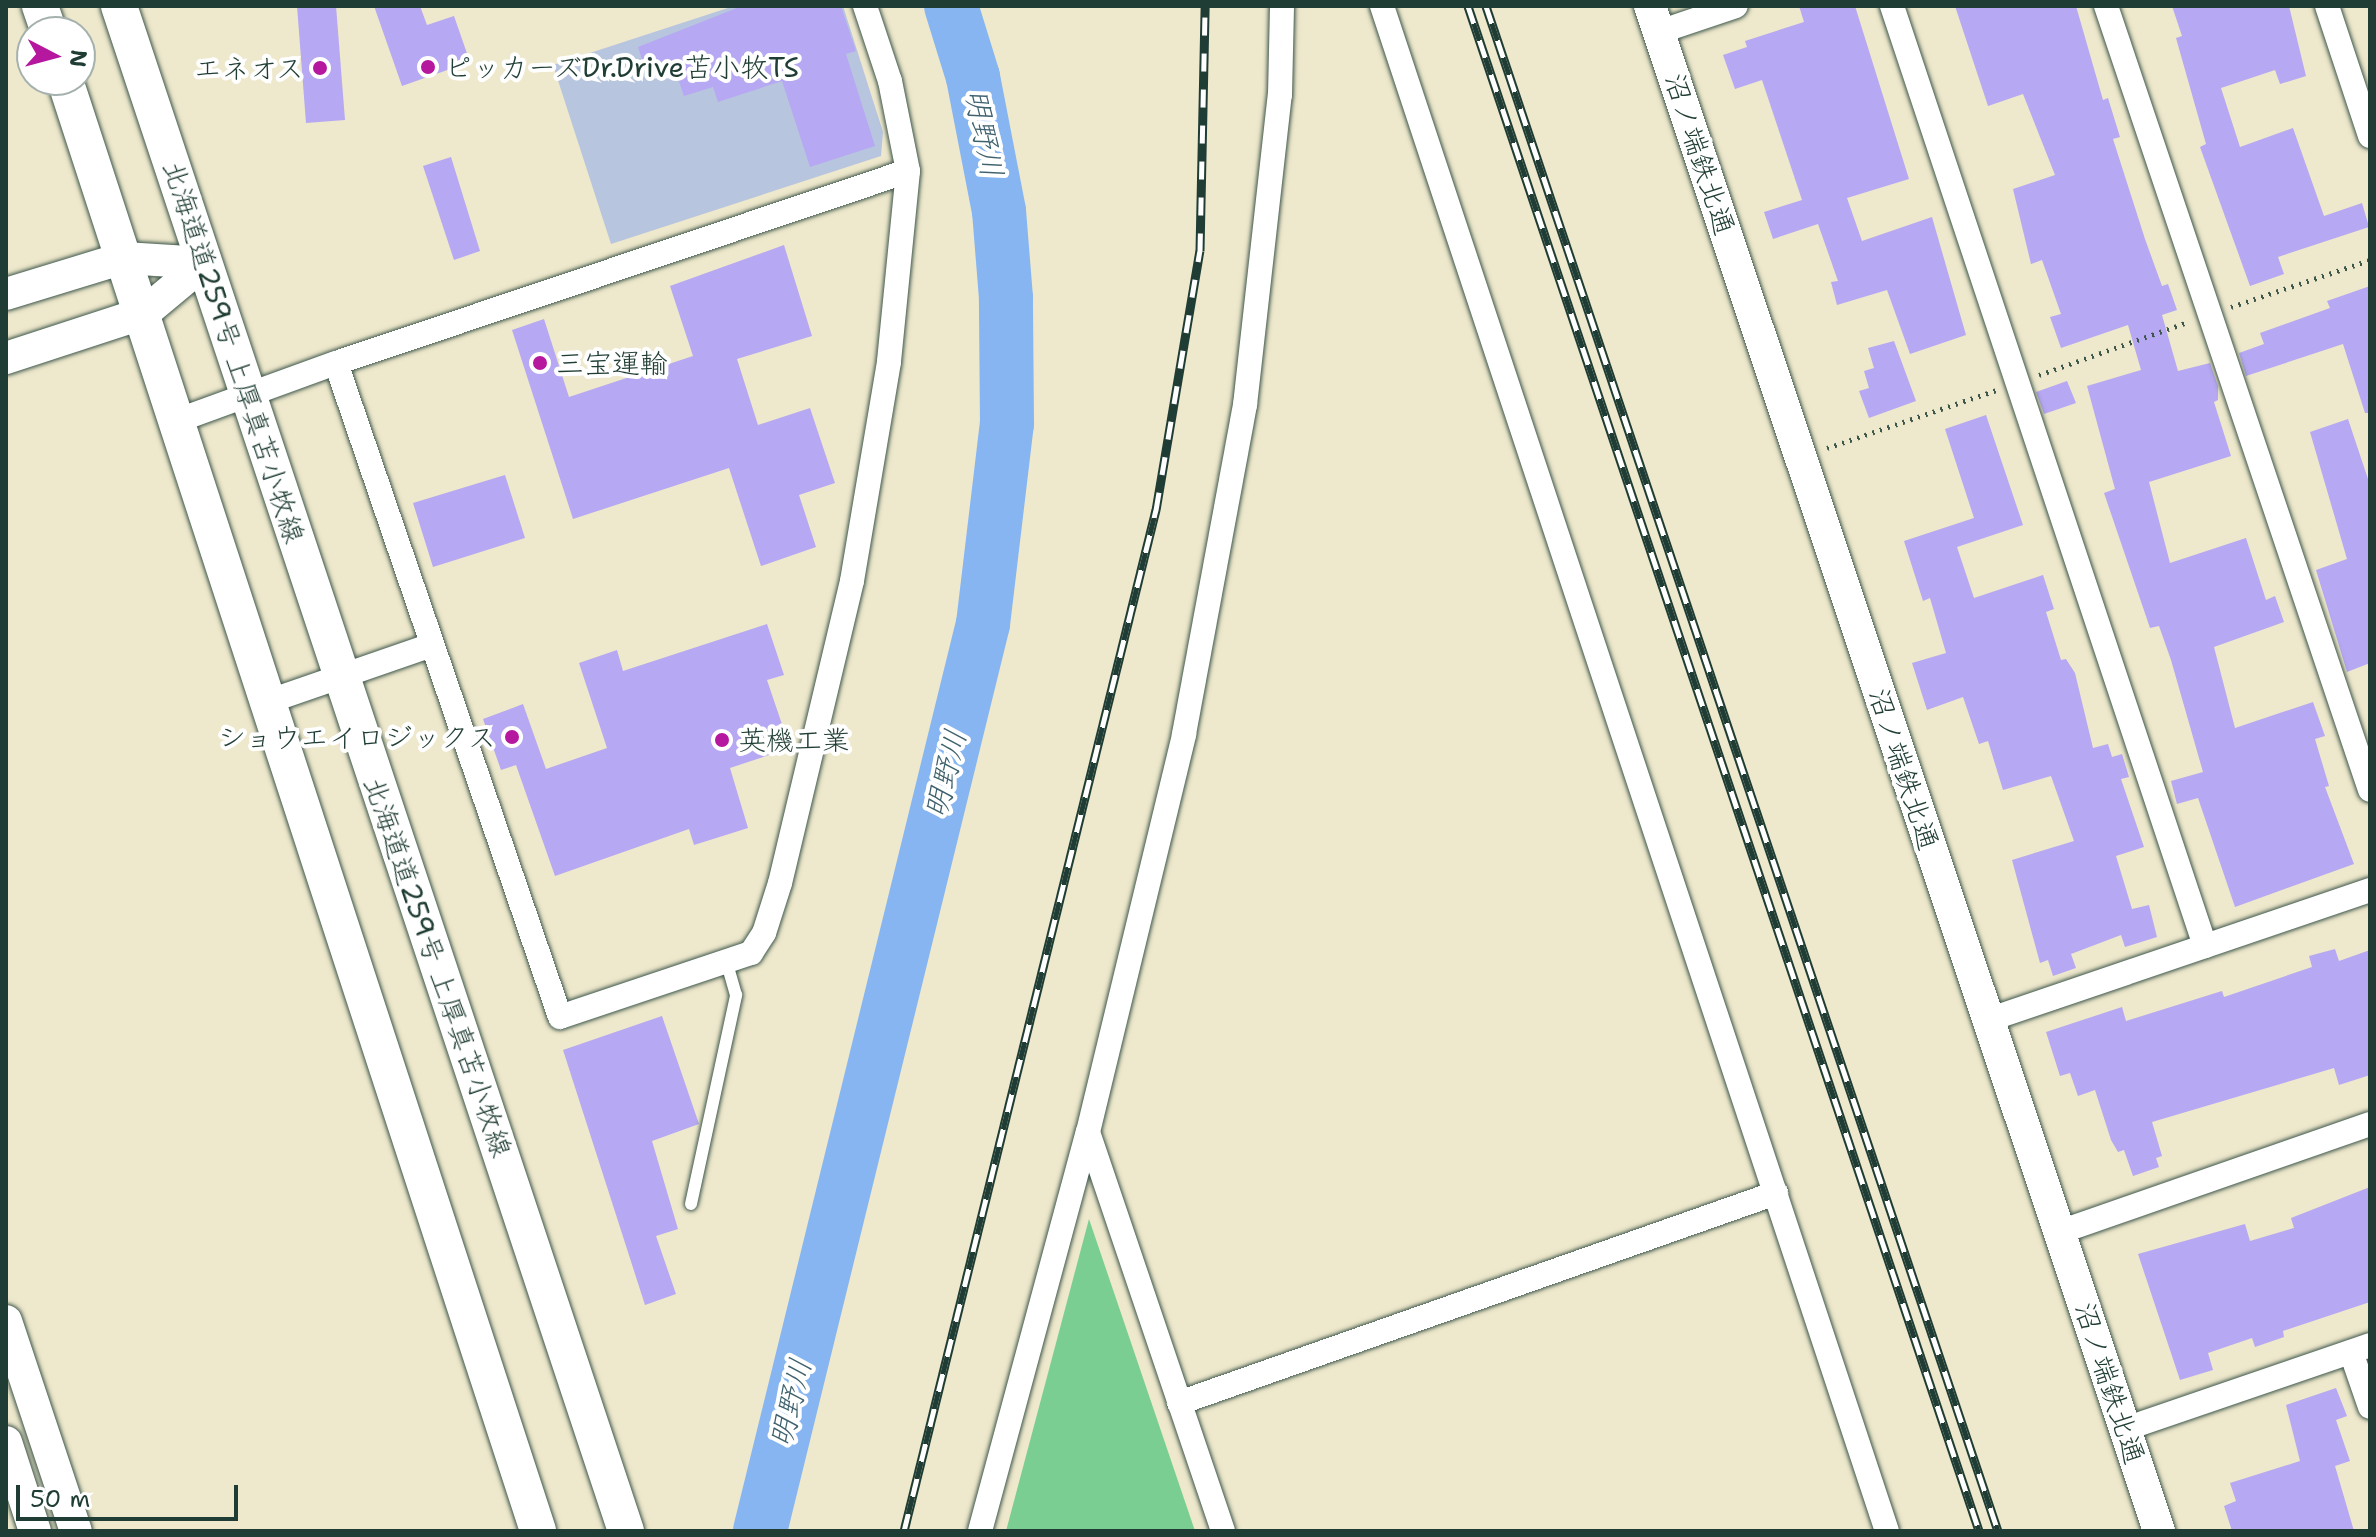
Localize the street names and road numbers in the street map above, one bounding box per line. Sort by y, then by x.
street label: 沼ノ端鉄北通 [1658,69,1742,239]
street label: 北海道道259号 上厚真苫小牧線 [156,157,312,547]
street label: 沼ノ端鉄北通 [1862,684,1946,854]
street label: 北海道道259号 上厚真苫小牧線 [357,772,519,1162]
street label: 沼ノ端鉄北通 [2068,1298,2152,1468]

